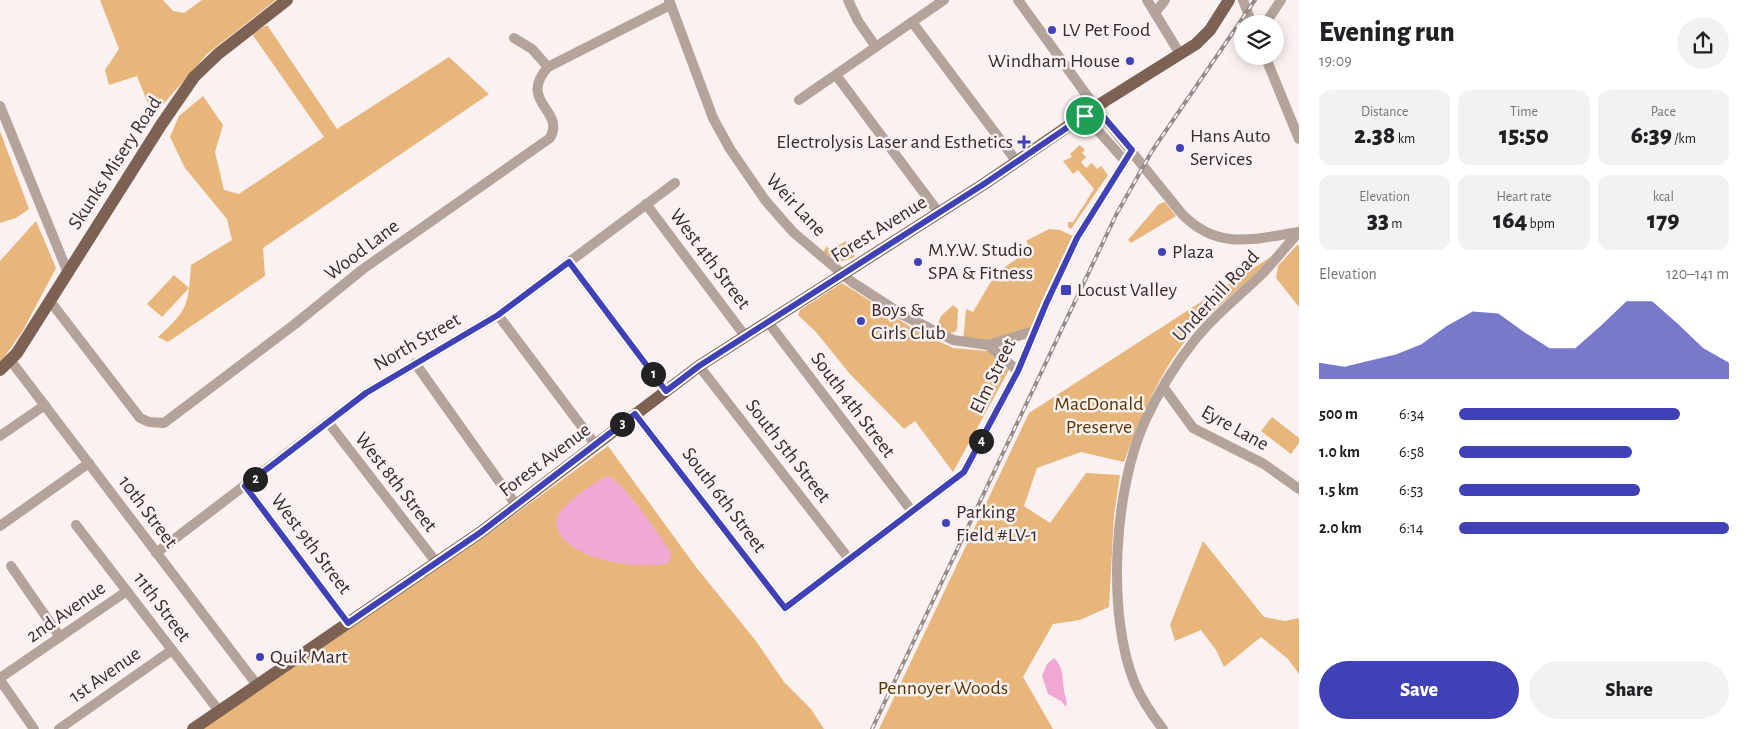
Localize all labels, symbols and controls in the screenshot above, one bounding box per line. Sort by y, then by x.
map controls [1234,15,1284,65]
button: layers [1234,15,1284,65]
button: share [1677,17,1729,69]
text: Evening run [1319,19,1455,47]
place label: LV Pet Food [1062,20,1150,40]
marker: LV Pet Food [1046,24,1058,36]
place label: Windham House [988,51,1120,71]
text: 19:09 [1319,53,1352,69]
marker: Windham House [1124,55,1136,67]
street label: Skunks Misery Road [65,93,165,233]
pin [1064,95,1106,137]
icon: arrive [1071,102,1099,130]
text: Distance [1361,105,1408,119]
text: Time [1510,105,1538,119]
text: Pace [1651,105,1676,119]
text: 2.38 [1354,123,1395,148]
text: 15:50 [1499,123,1549,148]
text: 6:39 [1631,123,1672,148]
place label: Hans Auto Services [1190,126,1271,169]
place label: Electrolysis Laser and Esthetics [776,132,1013,152]
text: km [1395,132,1415,146]
text: /km [1672,132,1696,146]
marker: Electrolysis Laser and Esthetics [1017,135,1031,149]
marker: Hans Auto Services [1174,142,1186,154]
street label: Weir Lane [762,170,830,240]
text: Elevation [1359,190,1410,204]
text: Heart rate [1497,190,1551,204]
text: kcal [1653,190,1674,204]
street label: Forest Avenue [828,192,930,266]
street label: West 4th Street [666,205,754,313]
text: 33 [1367,208,1389,233]
text: 164 [1493,208,1527,233]
text: 179 [1647,208,1680,233]
street label: Wood Lane [321,216,403,284]
text: m [1389,217,1402,231]
text: bpm [1527,217,1555,231]
place label: M.Y.W. Studio SPA & Fitness [928,240,1033,283]
place label: Plaza [1172,242,1214,262]
marker: Plaza [1156,246,1168,258]
street label: Underhill Road [1169,247,1263,345]
marker: M.Y.W. Studio SPA & Fitness [912,256,924,268]
text: Elevation [1319,266,1377,282]
text: 120–141 m [1666,266,1729,282]
place label: Locust Valley [1077,280,1177,300]
marker: Locust Valley [1059,283,1073,297]
place label: Boys & Girls Club [871,300,946,343]
street label: North Street [370,309,464,375]
marker: Boys & Girls Club [855,315,867,327]
street label: Elm Street [966,335,1020,417]
street label: South 4th Street [807,349,899,462]
pin: 1 [640,362,666,386]
text: 1 [651,367,656,381]
park label: MacDonald Preserve [1054,394,1144,437]
street label: South 5th Street [742,396,835,507]
street label: Eyre Lane [1198,401,1272,455]
text: 500 m [1319,406,1358,422]
text: 6:34 [1399,406,1424,422]
pin: 3 [610,412,634,436]
text: 3 [619,417,626,431]
street label: Forest Avenue [496,419,594,501]
pin: 4 [968,428,994,454]
street label: West 8th Street [351,429,441,536]
text: 4 [978,434,985,448]
street label: South 6th Street [678,444,770,557]
text: 1.0 km [1319,444,1360,460]
text: 6:58 [1399,444,1424,460]
pin: 2 [242,466,268,492]
street label: 10th Street [115,472,182,552]
text: 2 [252,472,259,486]
text: 1.5 km [1319,482,1359,498]
text: 6:53 [1399,482,1423,498]
street label: West 9th Street [267,490,355,598]
place label: Parking Field #LV-1 [956,502,1038,545]
marker: Parking Field #LV-1 [940,517,952,529]
text: 2.0 km [1319,520,1362,536]
text: 6:14 [1399,520,1423,536]
street label: 11th Street [130,569,195,646]
street label: 2nd Avenue [23,578,109,646]
street label: 1st Avenue [66,643,144,707]
place label: Quik Mart [270,647,348,667]
marker: Quik Mart [254,651,266,663]
button: Save [1319,661,1519,719]
button: Share [1529,661,1729,719]
park label: Pennoyer Woods [878,678,1008,698]

